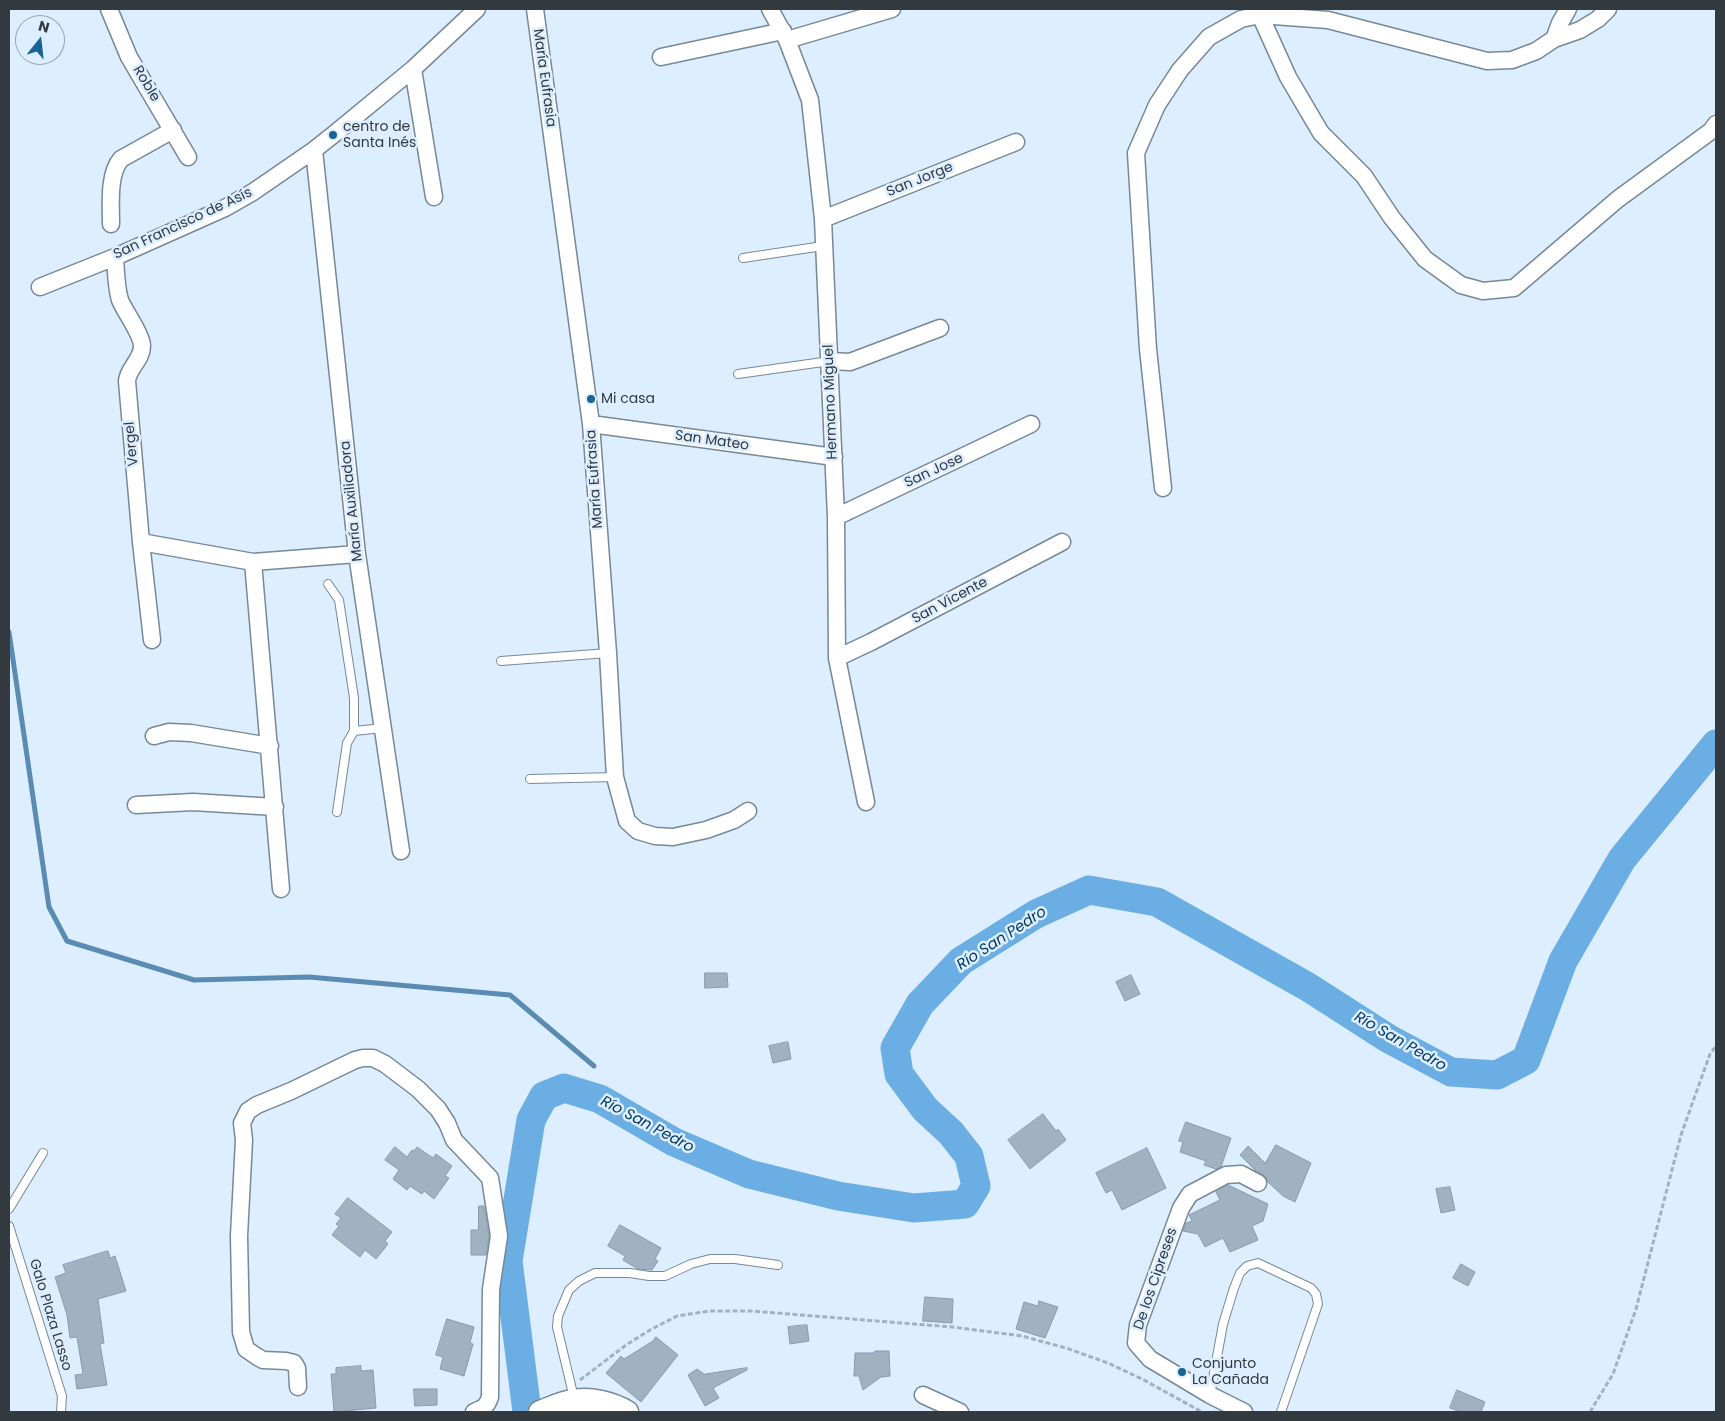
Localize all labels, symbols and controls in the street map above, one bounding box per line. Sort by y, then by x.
north arrow [15,15,65,65]
text: N [36,15,52,38]
street label: María Eufrasia [529,28,559,128]
street label: Roble [129,63,163,105]
place label: centro de Santa Inés [343,119,416,152]
marker: centro de Santa Inés [327,129,339,141]
street label: San Jorge [884,159,956,201]
street label: San Francisco de Asís [111,184,255,264]
street label: Hermano Miguel [821,344,841,460]
place label: Mi casa [601,391,655,407]
marker: Mi casa [585,393,597,405]
street label: Vergel [122,421,142,467]
street label: San Mateo [674,427,750,455]
street label: María Eufrasia [583,429,607,529]
street label: María Auxiliadora [337,440,367,562]
street label: San Jose [902,450,966,492]
street label: San Vicente [909,574,991,628]
water label: Río San Pedro [954,903,1050,975]
water label: Río San Pedro [1351,1008,1449,1076]
water label: Río San Pedro [597,1093,697,1157]
street label: De los Cipreses [1131,1226,1181,1332]
street label: Galo Plaza Lasso [25,1257,75,1373]
place label: Conjunto La Cañada [1192,1356,1269,1388]
marker: Conjunto La Cañada [1176,1366,1188,1378]

